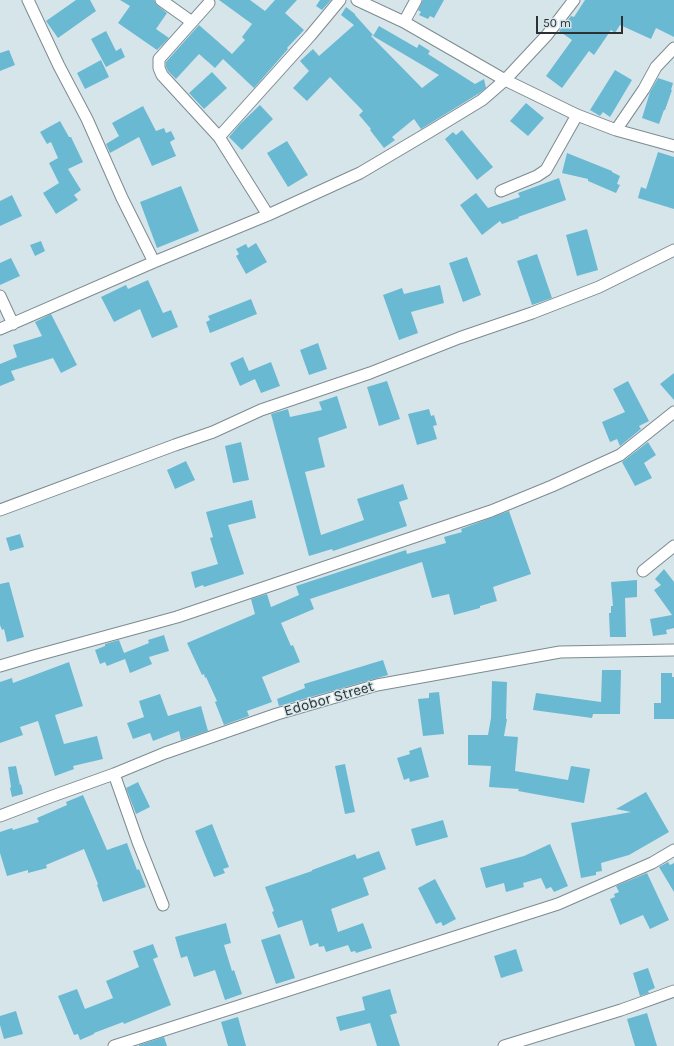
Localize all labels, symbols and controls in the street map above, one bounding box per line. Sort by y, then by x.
scale bar [538,8,625,34]
text: 50 m [543,16,571,30]
street label: Edobor Street [282,678,376,720]

